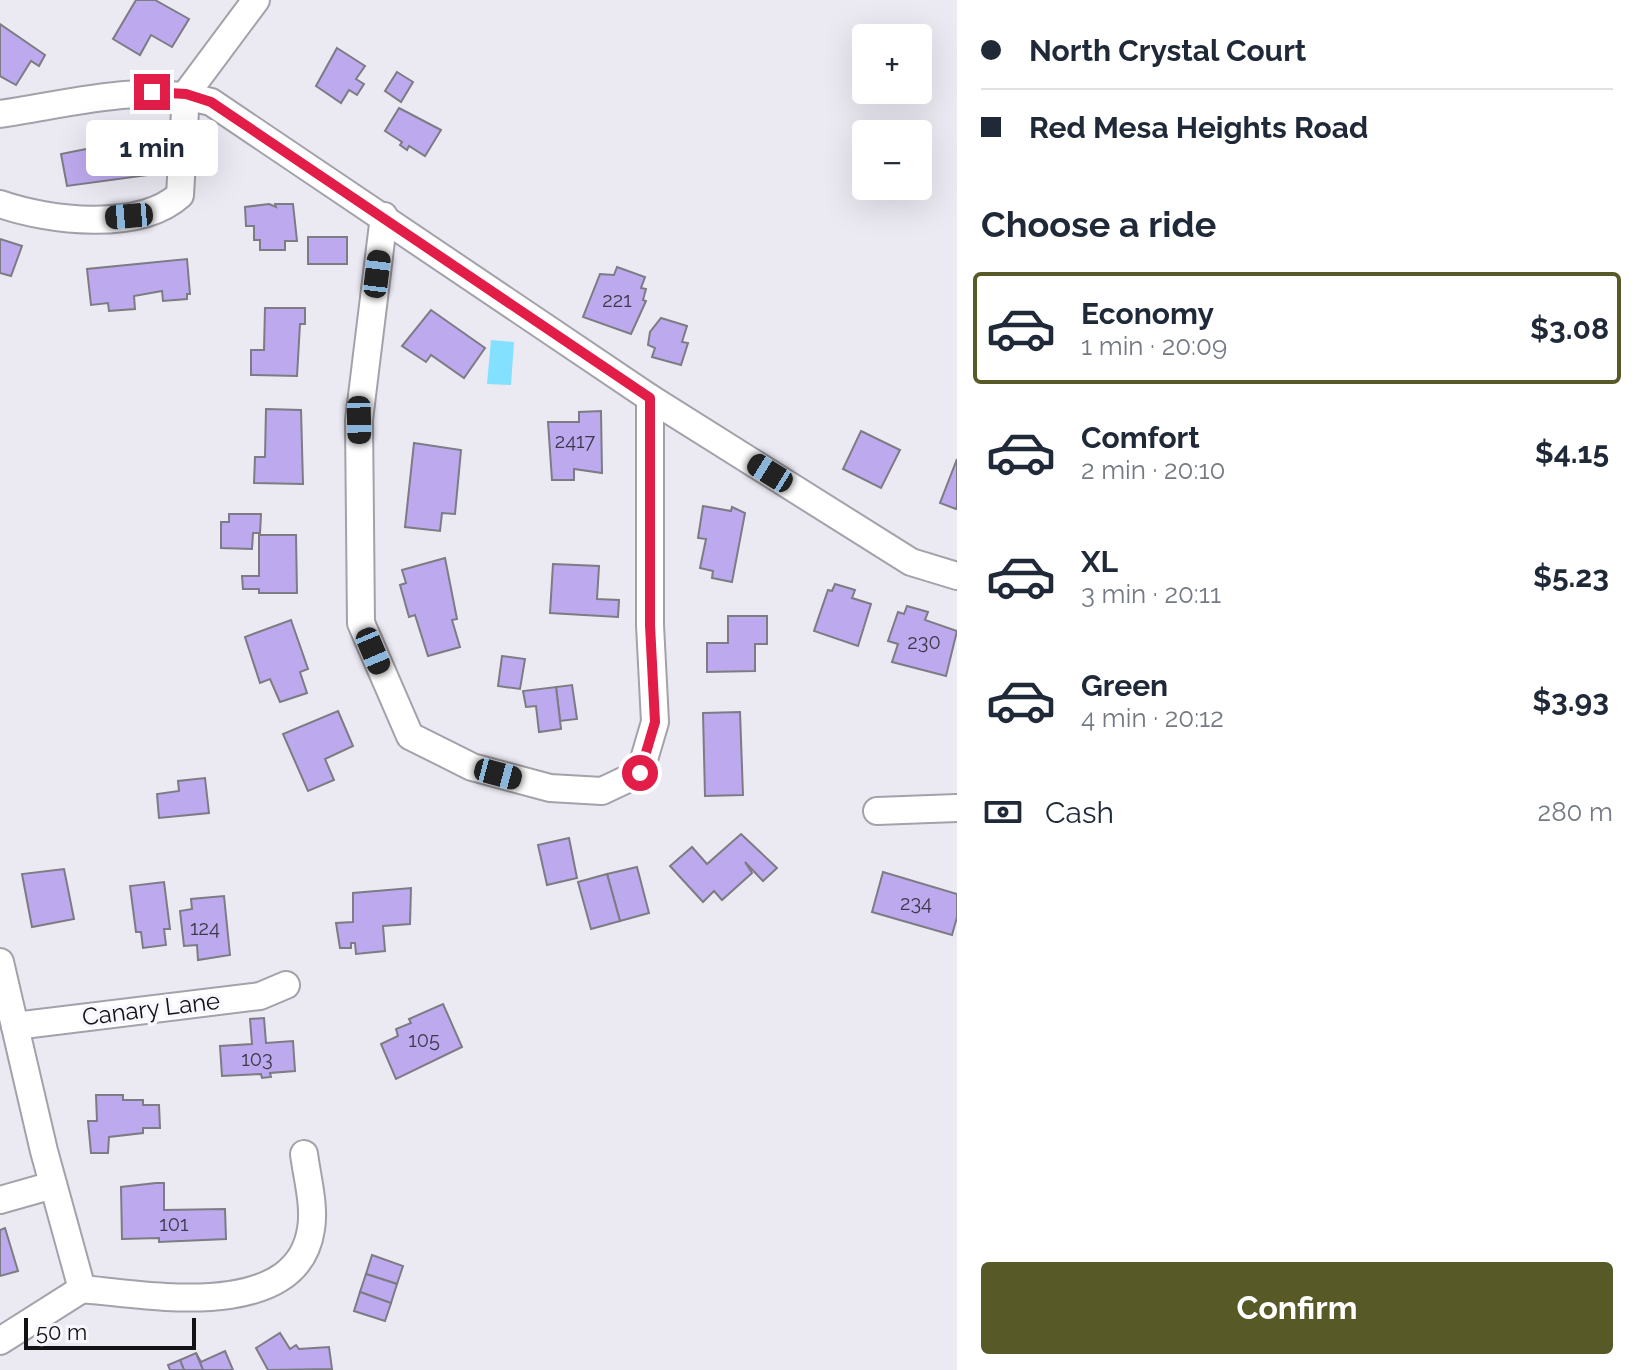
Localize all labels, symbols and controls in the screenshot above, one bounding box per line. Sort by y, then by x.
map controls [852,24,932,200]
button: + [852,24,932,104]
text: North Crystal Court [1029,33,1306,68]
route end [134,74,170,110]
text: Red Mesa Heights Road [1029,110,1368,145]
callout: 1 min [86,120,218,176]
button: − [852,120,932,200]
text: 1 min [119,133,185,163]
car [104,202,154,230]
text: Choose a ride [981,203,1216,245]
car [362,249,392,299]
house number: 221 [602,288,632,312]
icon: car [985,292,1057,364]
text: Economy [1081,296,1214,331]
text: $3.08 [1530,311,1609,346]
text: 1 min · 20:09 [1081,331,1227,361]
car [347,396,371,444]
icon: car [985,416,1057,488]
text: Comfort [1081,420,1200,455]
house number: 2417 [555,429,596,453]
text: $4.15 [1535,435,1609,470]
car [743,450,797,496]
text: 2 min · 20:10 [1081,455,1225,485]
icon: car [985,540,1057,612]
text: XL [1081,544,1118,579]
text: $5.23 [1533,559,1609,594]
text: 3 min · 20:11 [1081,579,1221,609]
car [353,624,393,678]
house number: 230 [907,630,941,654]
icon: car [985,664,1057,736]
text: Green [1081,668,1168,703]
text: $3.93 [1532,683,1609,718]
text: 4 min · 20:12 [1081,703,1224,733]
route start [622,755,658,791]
car [472,756,524,792]
icon: cash [981,790,1025,834]
text: Cash [1045,795,1114,830]
text: 280 m [1538,797,1613,827]
house number: 234 [900,891,932,915]
house number: 124 [190,916,220,940]
street label: Canary Lane [80,986,222,1031]
house number: 105 [408,1028,440,1052]
house number: 103 [241,1047,273,1071]
house number: 101 [159,1212,189,1236]
button: Confirm [981,1262,1613,1354]
scale bar [24,1314,196,1350]
text: 50 m [36,1319,87,1345]

